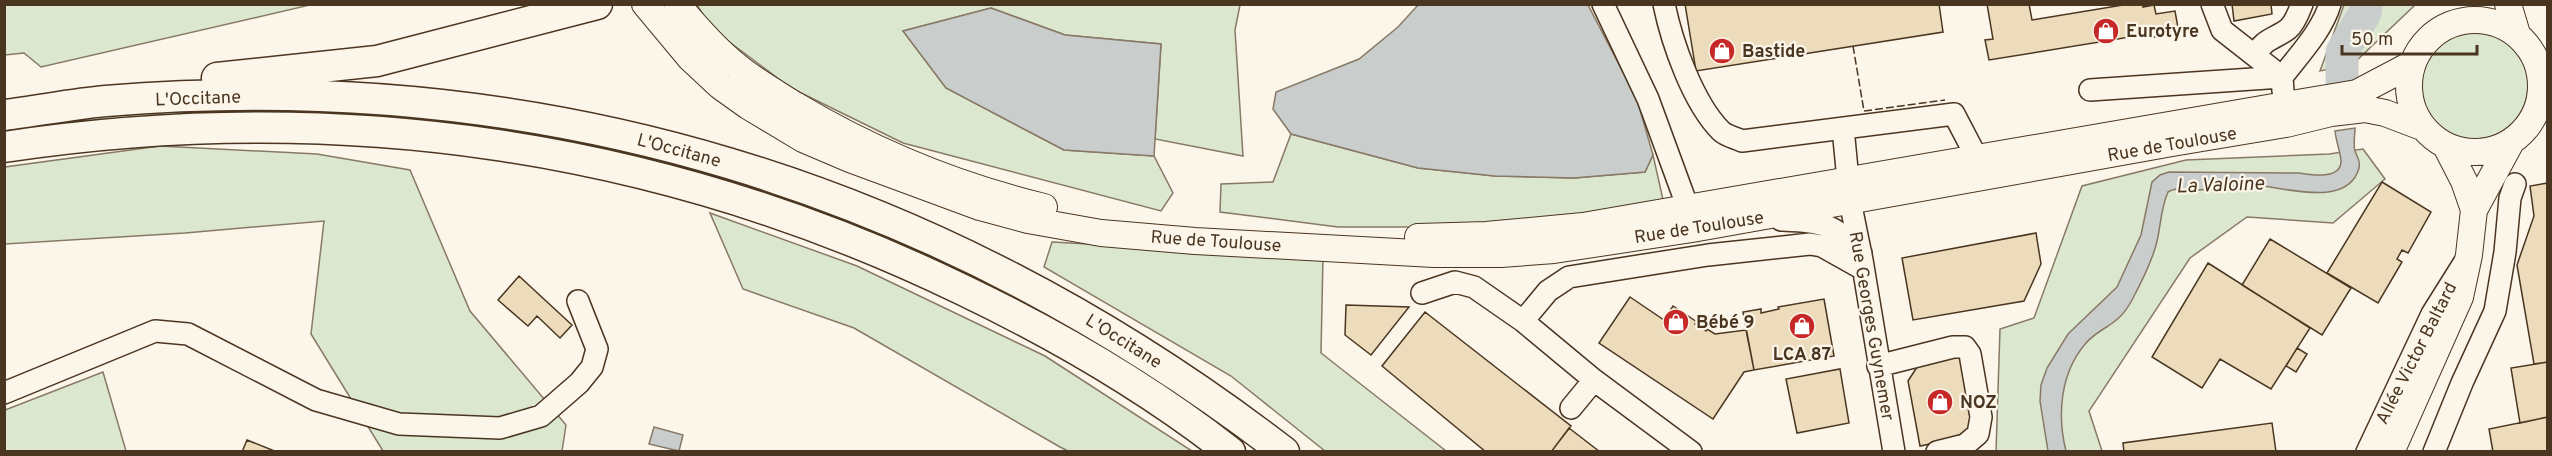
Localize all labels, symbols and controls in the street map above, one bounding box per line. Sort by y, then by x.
shop icon: Eurotyre [2091,16,2121,46]
scale bar [2342,18,2477,56]
place label: Eurotyre [2126,21,2199,44]
text: 50 m [2351,29,2393,52]
shop icon: Bastide [1707,36,1737,66]
place label: Bastide [1742,41,1805,64]
street label: L'Occitane [155,87,241,112]
street label: Rue de Toulouse [2106,123,2239,168]
street label: L'Occitane [634,129,723,174]
water label: La Valoine [2176,171,2265,201]
street label: Rue de Toulouse [1633,207,1766,250]
street label: Rue de Toulouse [1150,226,1282,259]
street label: Rue Georges Guynemer [1843,230,1899,423]
street label: Allée Victor Baltard [2372,279,2463,429]
shop icon: Bébé 9 [1661,307,1691,337]
street label: L'Occitane [1081,310,1166,375]
shop icon: LCA 87 [1787,311,1817,341]
place label: Bébé 9 [1696,312,1755,335]
place label: LCA 87 [1773,344,1831,367]
shop icon: NOZ [1925,387,1955,417]
place label: NOZ [1960,392,1997,415]

